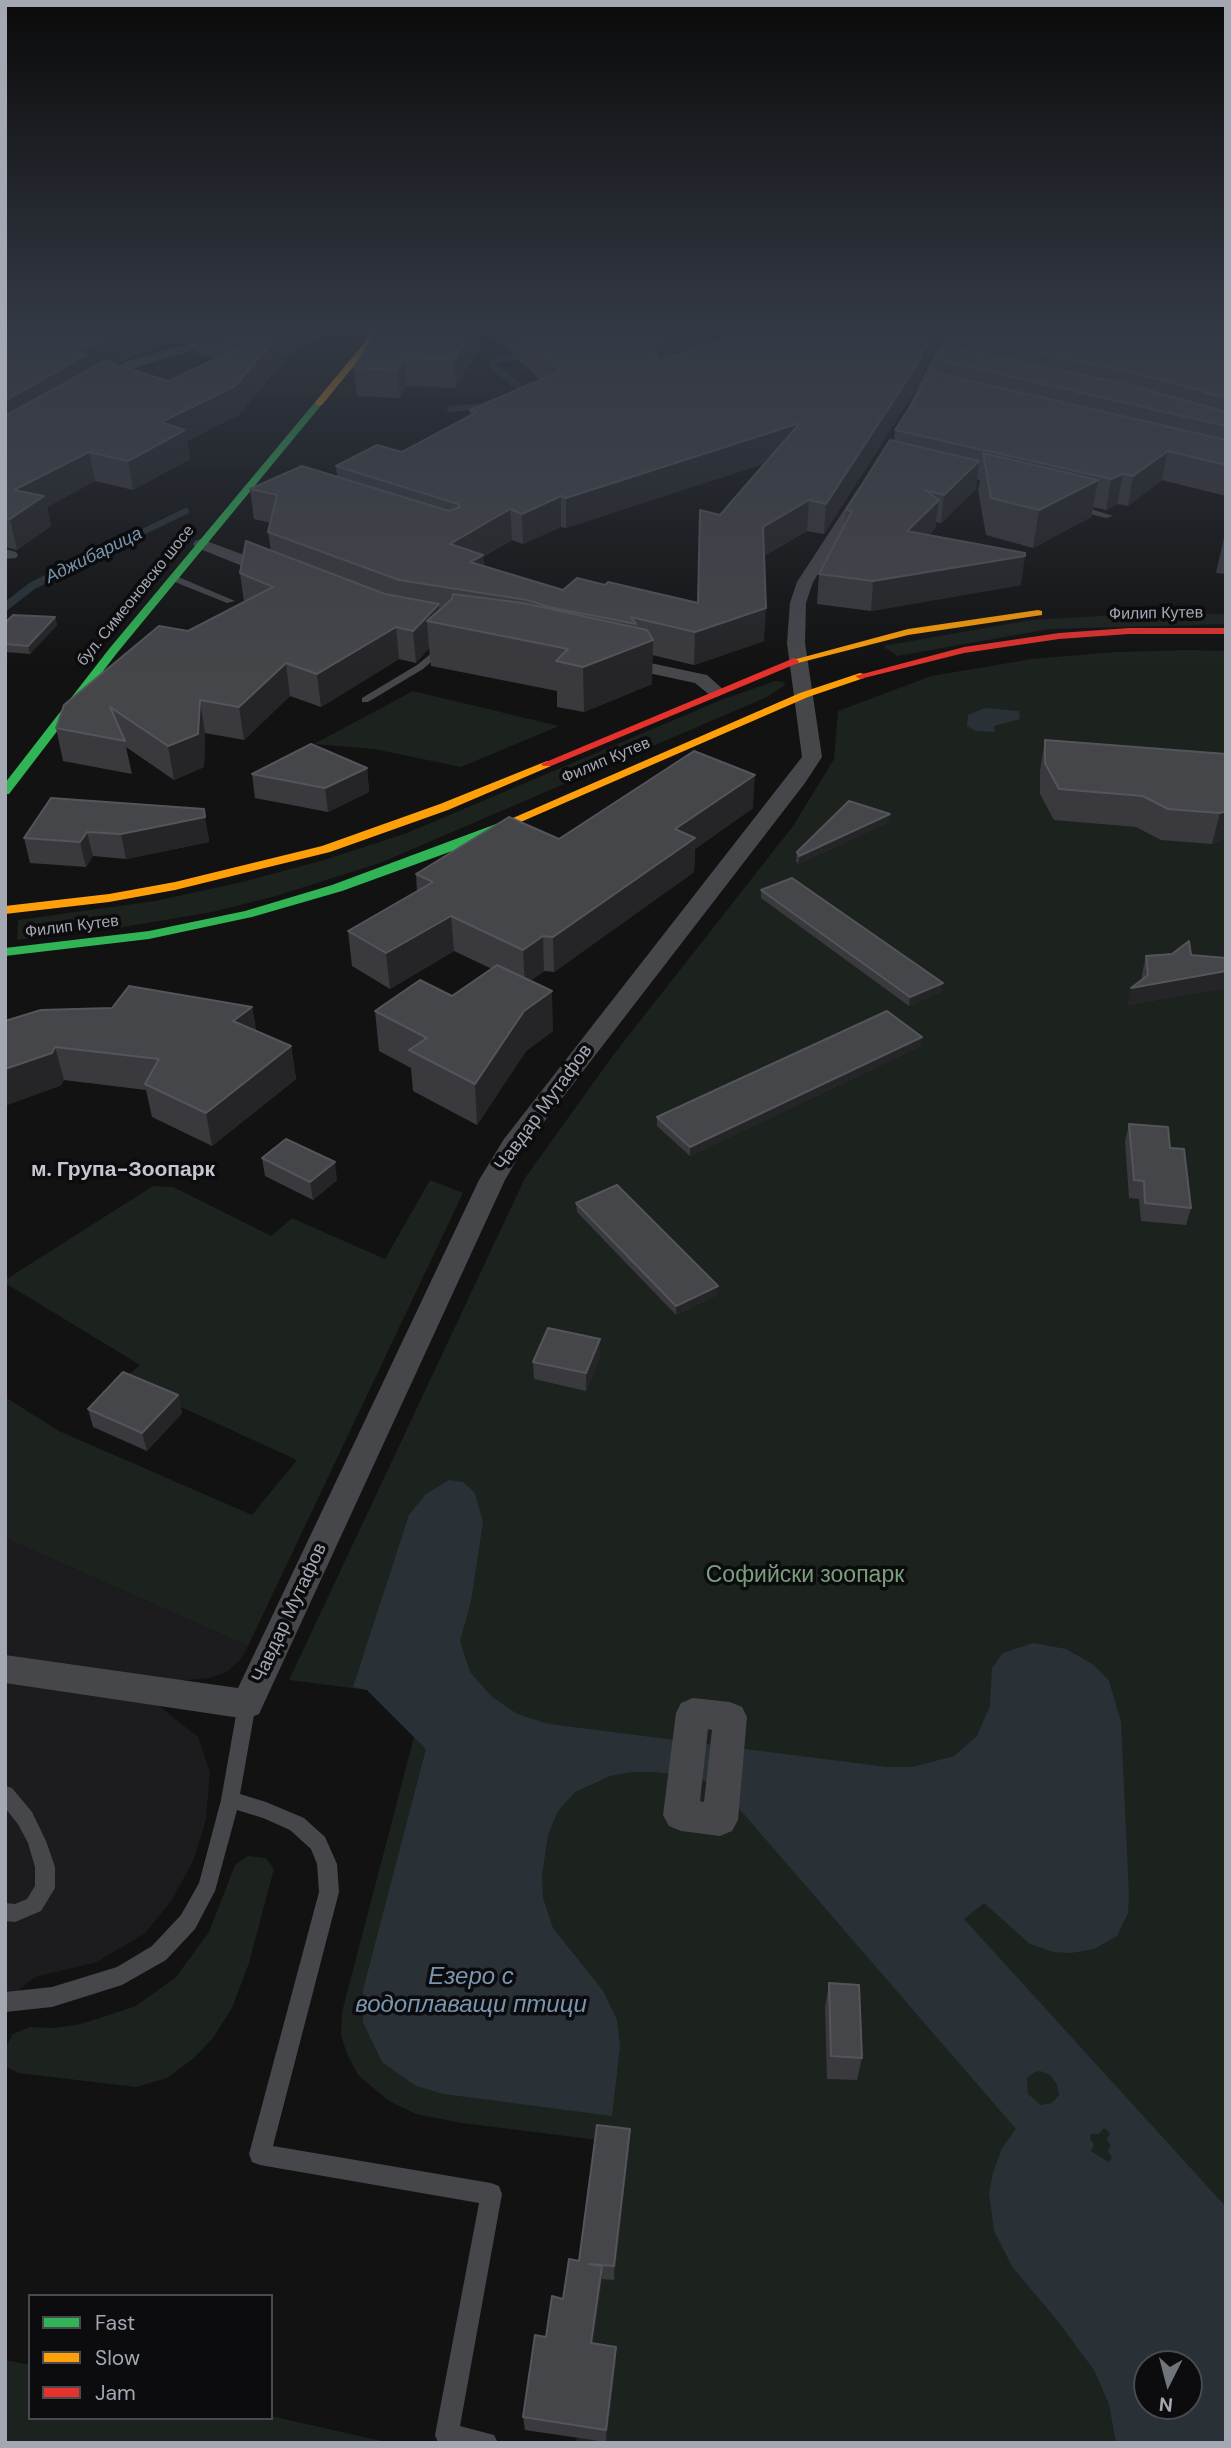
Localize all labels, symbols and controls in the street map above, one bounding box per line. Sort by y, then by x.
street label: бул. Симеоновско шосе [73,522,199,670]
water label: Аджибарица [42,523,146,589]
street label: Филип Кутев [1109,604,1203,624]
street label: Филип Кутев [559,734,653,788]
street label: Филип Кутев [24,912,120,942]
street label: Чавдар Мутафов [490,1040,598,1176]
district label: м. Група-Зоопарк [31,1157,215,1183]
street label: Чавдар Мутафов [248,1540,332,1686]
park label: Софийски зоопарк [706,1562,904,1590]
water label: Езеро с водоплаващи птици [355,1964,587,2020]
legend [28,2294,273,2420]
text: Fast [95,2309,135,2337]
text: Slow [95,2344,140,2372]
north arrow [1133,2350,1203,2420]
text: Jam [95,2379,136,2407]
text: N [1158,2391,1174,2418]

